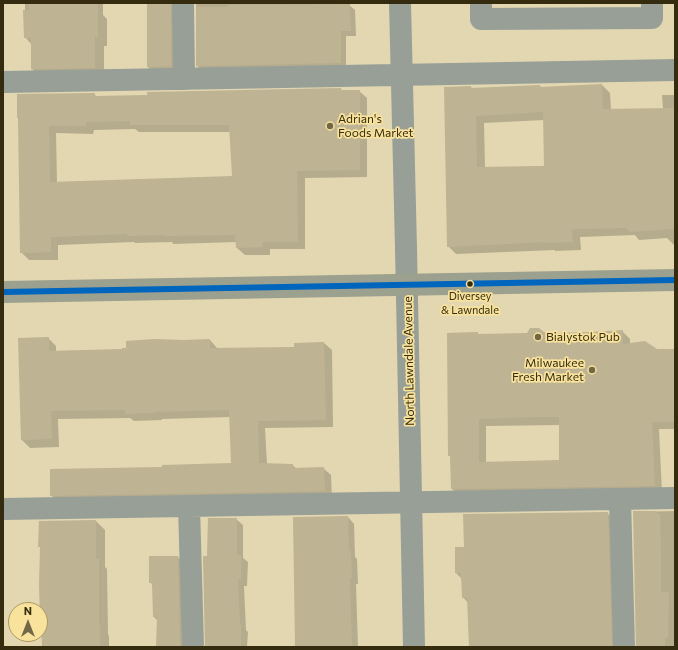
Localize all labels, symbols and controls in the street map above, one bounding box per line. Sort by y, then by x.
place label: Adrian's Foods Market [338,112,413,140]
marker: Adrian's Foods Market [325,121,335,131]
marker: Diversey & Lawndale [465,279,475,289]
place label: Diversey & Lawndale [441,289,499,315]
street label: North Lawndale Avenue [401,296,417,426]
place label: Bialystok Pub [546,330,620,344]
marker: Bialystok Pub [533,332,543,342]
place label: Milwaukee Fresh Market [512,356,584,384]
marker: Milwaukee Fresh Market [587,365,597,375]
north arrow [8,602,48,642]
text: N [24,604,32,617]

